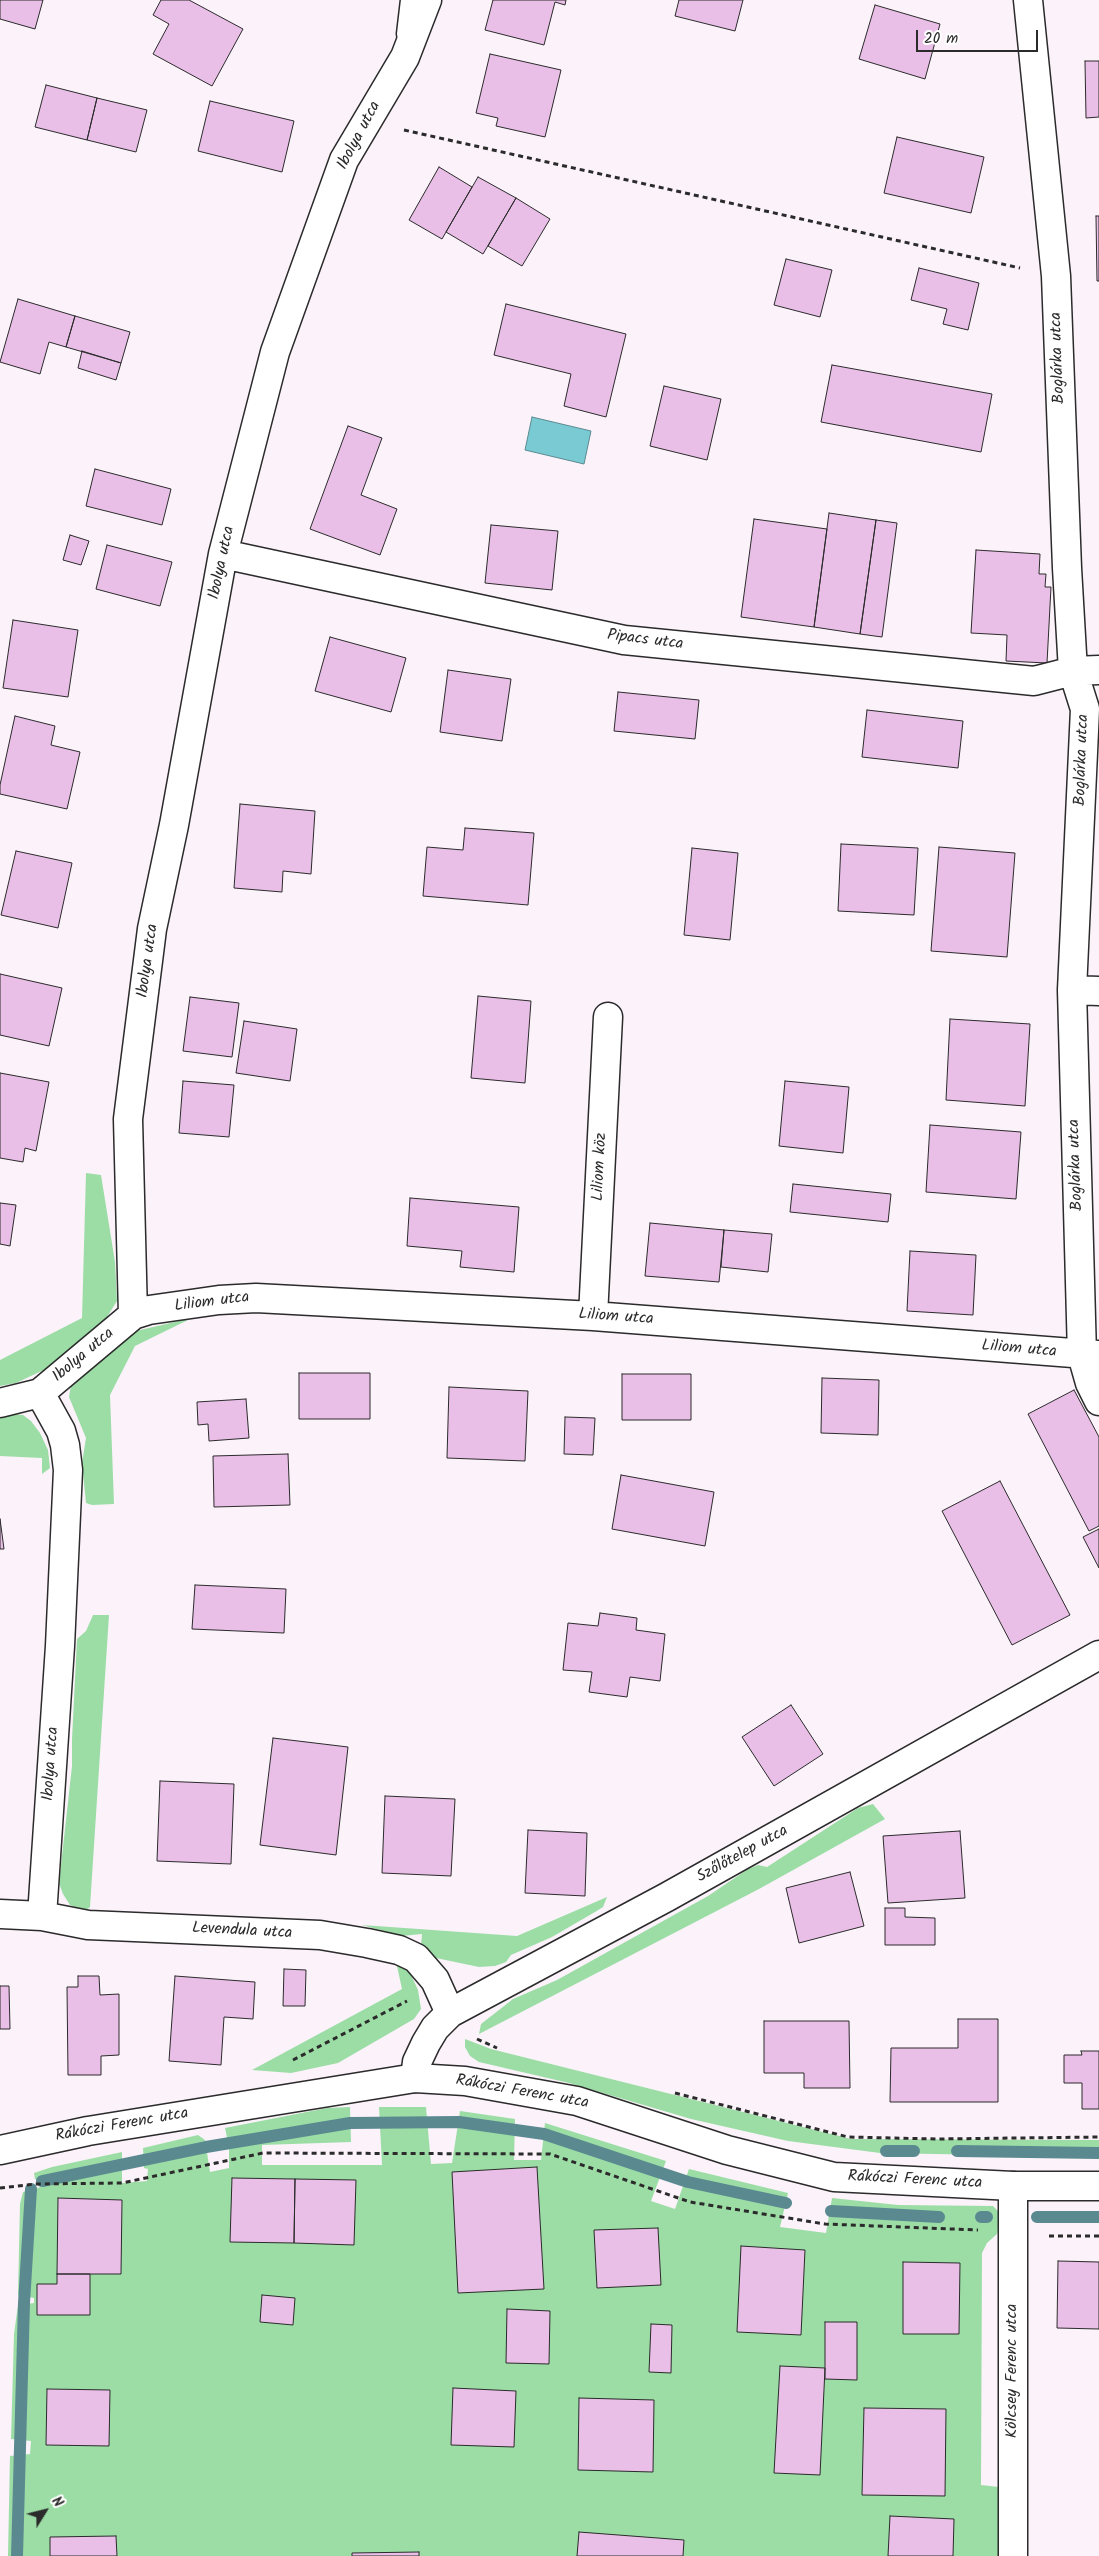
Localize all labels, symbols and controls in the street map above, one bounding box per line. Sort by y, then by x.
scale bar [919,20,1042,52]
text: 20 m [924,27,958,51]
street label: Ibolya utca [334,99,386,173]
street label: Boglárka utca [1048,312,1070,404]
street label: Ibolya utca [206,525,240,601]
street label: Pipacs utca [606,627,684,655]
street label: Boglárka utca [1072,714,1094,806]
street label: Ibolya utca [134,923,164,999]
street label: Boglárka utca [1066,1119,1088,1211]
street label: Liliom köz [590,1132,612,1202]
street label: Liliom utca [174,1289,250,1317]
street label: Liliom utca [578,1306,654,1330]
street label: Ibolya utca [49,1325,119,1387]
street label: Liliom utca [981,1337,1057,1363]
street label: Ibolya utca [40,1726,64,1802]
street label: Szőlőtelep utca [694,1822,792,1888]
street label: Levendula utca [191,1920,293,1944]
street label: Rákóczi Ferenc utca [454,2072,590,2114]
street label: Rákóczi Ferenc utca [54,2105,190,2147]
street label: Rákóczi Ferenc utca [847,2168,983,2194]
street label: Kölcsey Ferenc utca [1003,2304,1023,2438]
north arrow [20,2486,70,2536]
text: N [46,2492,69,2512]

